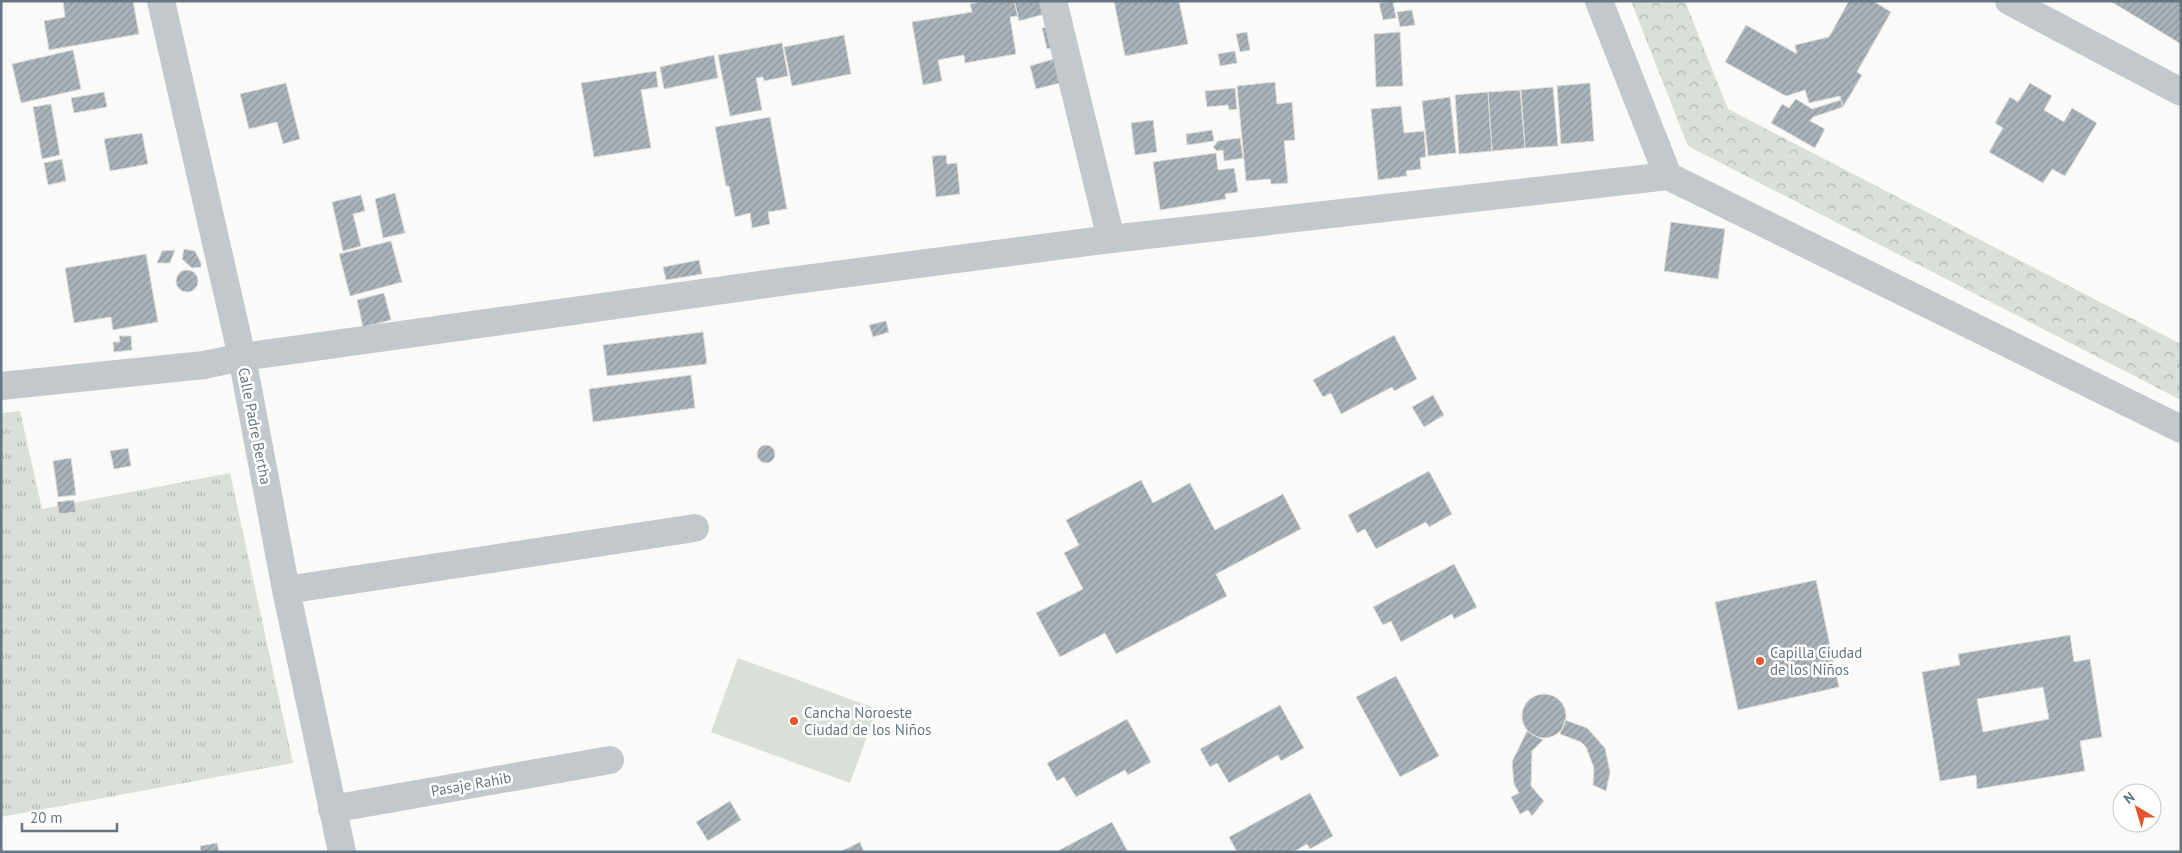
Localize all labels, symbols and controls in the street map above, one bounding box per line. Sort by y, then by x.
street label: Calle Padre Bertha [234,366,276,486]
place label: Capilla Ciudad de los Niños [1770,643,1862,679]
marker: Capilla Ciudad de los Niños [1754,655,1766,667]
place label: Cancha Noroeste Ciudad de los Niños [804,703,931,739]
marker: Cancha Noroeste Ciudad de los Niños [788,715,800,727]
street label: Pasaje Rahib [429,768,513,800]
north arrow [2112,783,2162,833]
text: N [2120,788,2138,808]
scale bar [22,800,118,832]
text: 20 m [30,808,63,827]

